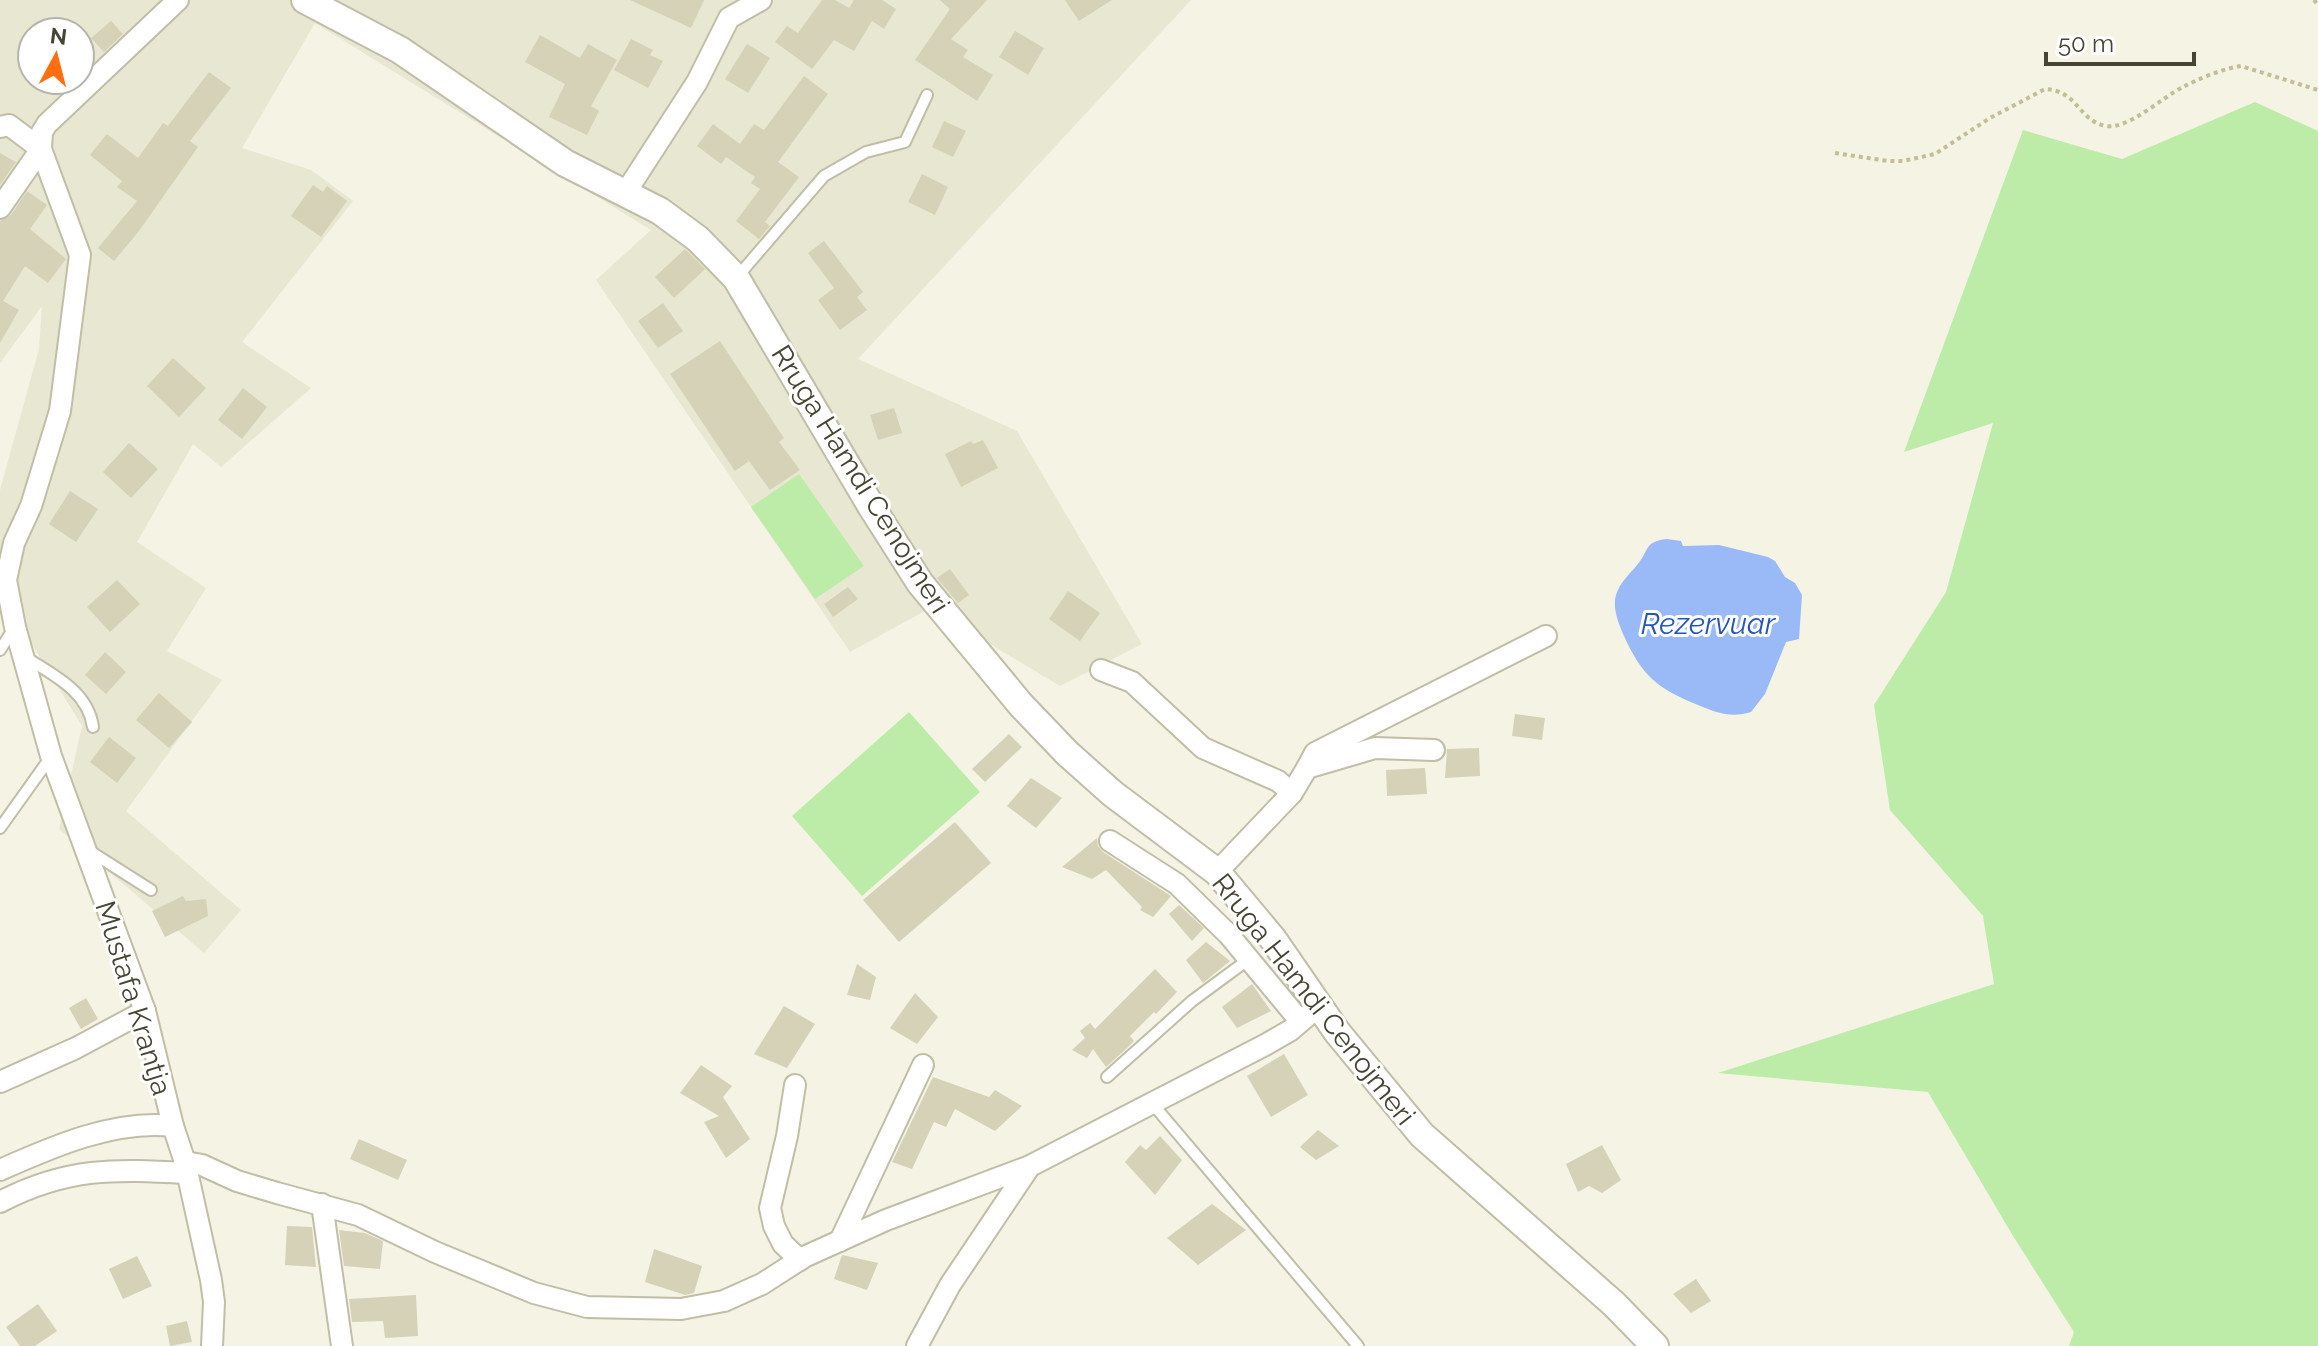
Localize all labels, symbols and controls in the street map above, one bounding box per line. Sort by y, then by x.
north arrow [16,16,96,96]
scale bar [2046,16,2194,66]
text: N [49,22,68,50]
text: 50 m [2058,29,2114,58]
street label: Rruga Hamdi Cenojmeri [765,339,957,619]
water label: Rezervuar [1641,606,1777,641]
street label: Rruga Hamdi Cenojmeri [1205,867,1422,1131]
street label: Mustafa Krantja [88,897,179,1099]

